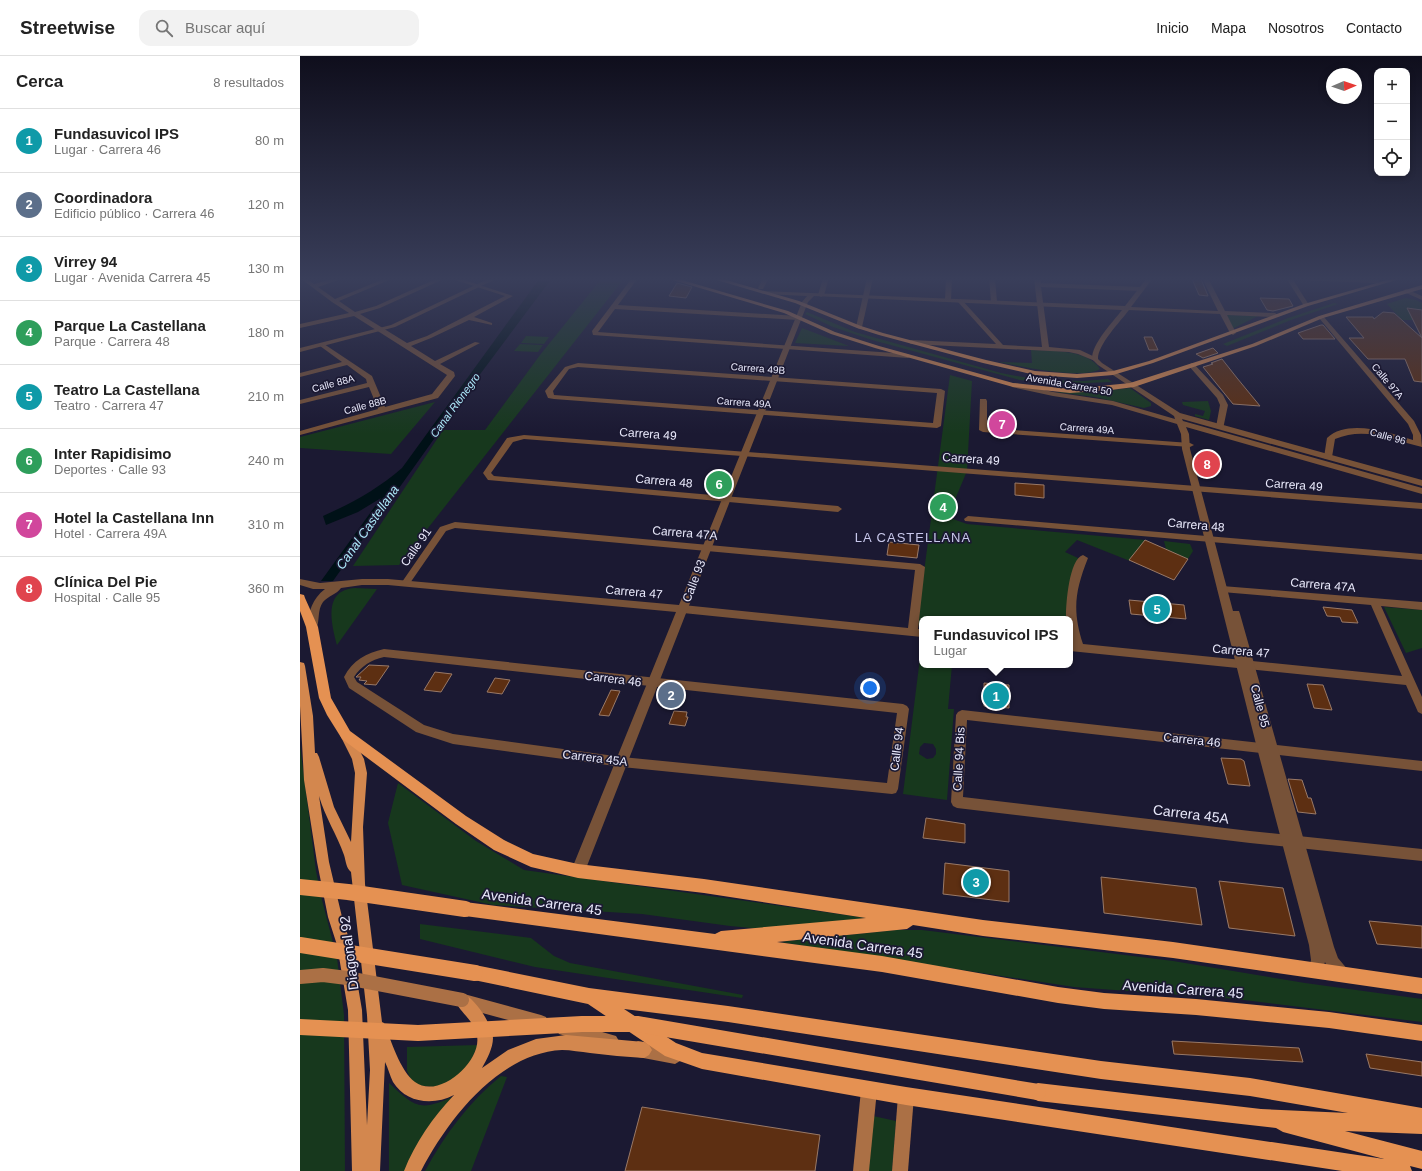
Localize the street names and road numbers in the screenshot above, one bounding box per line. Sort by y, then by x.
street label: Carrera 49B [730,361,786,376]
street label: Calle 97A [1369,361,1406,402]
street label: Calle 88A [311,372,356,394]
street label: Avenida Carrera 50 [1025,372,1113,397]
street label: Calle 88B [343,394,388,416]
street label: Carrera 49A [716,395,772,410]
street label: Carrera 49A [1059,421,1115,436]
street label: Carrera 49 [619,425,677,443]
street label: Calle 96 [1369,426,1407,447]
street label: Carrera 49 [942,450,1000,468]
street label: Carrera 48 [635,472,694,491]
street label: Carrera 49 [1265,476,1323,494]
street label: Carrera 48 [1167,516,1226,535]
street label: Carrera 47A [652,523,718,543]
street label: Calle 91 [398,525,435,569]
street label: Calle 93 [680,558,709,604]
street label: Carrera 47A [1290,575,1356,595]
street label: Carrera 47 [605,583,664,602]
street label: Carrera 47 [1212,642,1271,661]
street label: Carrera 46 [584,669,643,689]
street label: Calle 95 [1248,683,1273,729]
street label: Calle 94 [887,726,907,772]
street label: Calle 94 Bis [950,727,968,791]
street label: Carrera 46 [1163,730,1222,750]
street label: Carrera 45A [562,747,628,769]
street label: Carrera 45A [1152,801,1230,827]
street label: Avenida Carrera 45 [481,886,603,918]
street label: Diagonal 92 [336,915,361,991]
street label: Avenida Carrera 45 [802,929,924,961]
street label: Avenida Carrera 45 [1122,977,1244,1001]

